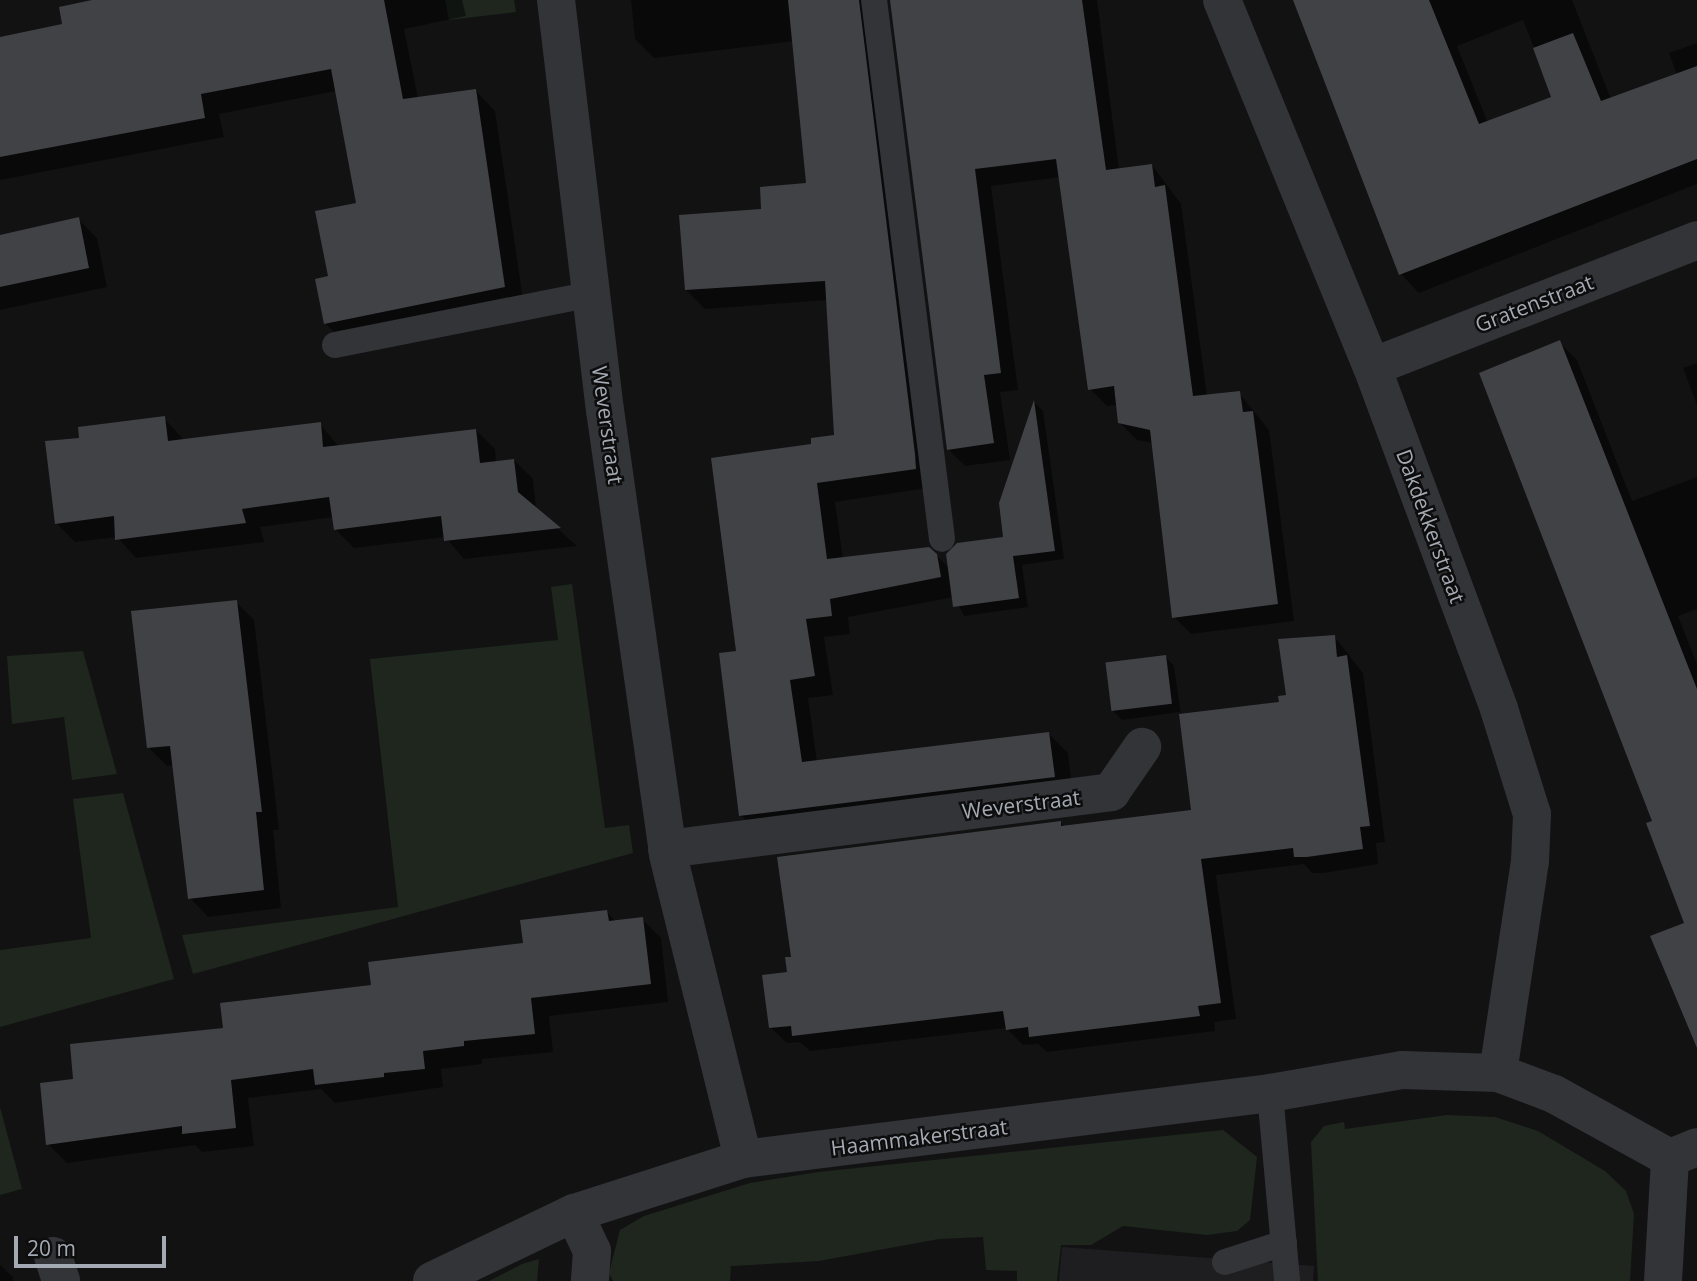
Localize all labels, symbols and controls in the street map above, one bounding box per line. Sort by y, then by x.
street label: Gratenstraat [1471,269,1597,337]
street label: Weverstraat [587,364,629,486]
street label: Dakdekkerstraat [1391,446,1471,606]
street label: Weverstraat [960,784,1082,824]
street label: Haammakerstraat [829,1114,1009,1160]
scale bar [18,1222,170,1266]
text: 20 m [27,1234,76,1262]

